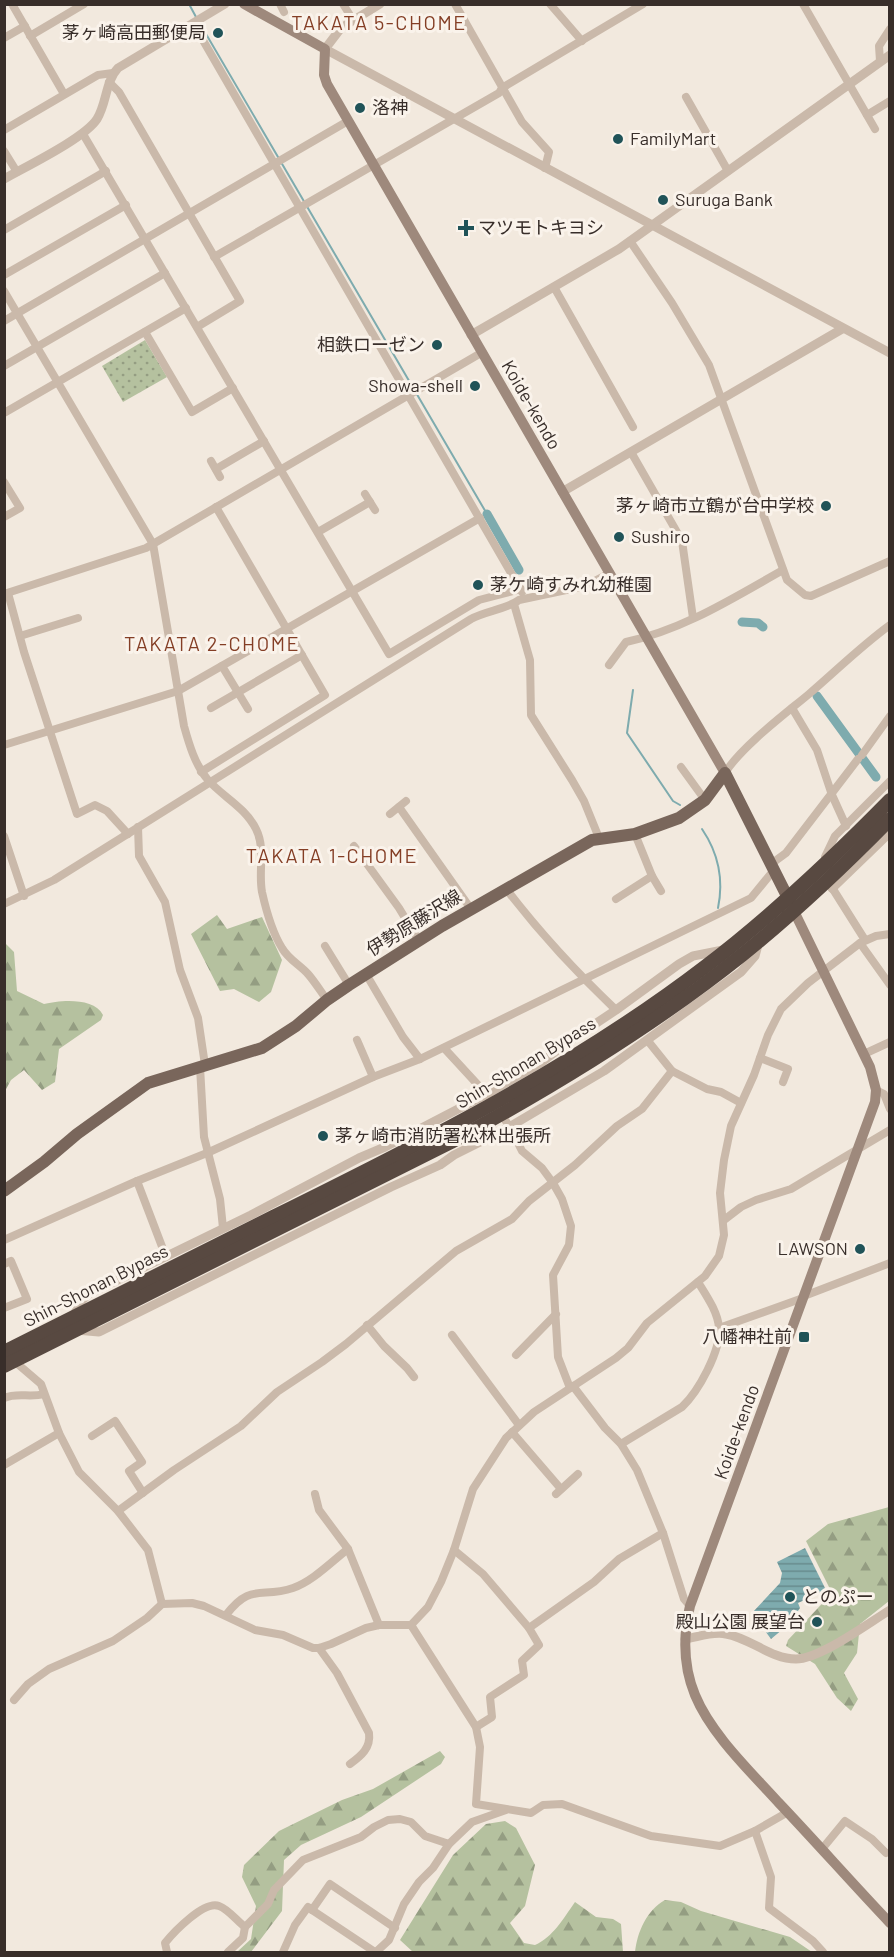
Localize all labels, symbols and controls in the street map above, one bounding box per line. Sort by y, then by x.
district label: TAKATA 5-CHOME [291,10,467,34]
place label: 茅ヶ崎高田郵便局 [62,21,206,43]
marker: 茅ヶ崎高田郵便局 [211,26,225,40]
place label: 洛神 [372,96,408,118]
marker: 洛神 [353,101,367,115]
place label: FamilyMart [630,127,716,149]
marker: FamilyMart [611,132,625,146]
place label: Suruga Bank [675,188,773,210]
marker: Suruga Bank [656,193,670,207]
place label: マツモトキヨシ [478,216,604,238]
marker: マツモトキヨシ [459,221,473,235]
place label: 相鉄ローゼン [317,333,425,355]
marker: 相鉄ローゼン [430,338,444,352]
street label: Koide-kendo [498,356,566,453]
place label: Showa-shell [368,374,463,396]
marker: Showa-shell [468,379,482,393]
place label: 茅ヶ崎市立鶴が台中学校 [616,494,814,516]
marker: 茅ヶ崎市立鶴が台中学校 [819,499,833,513]
place label: Sushiro [631,525,690,547]
marker: Sushiro [612,530,626,544]
place label: 茅ケ崎すみれ幼稚園 [490,573,652,595]
marker: 茅ケ崎すみれ幼稚園 [471,578,485,592]
district label: TAKATA 2-CHOME [124,631,300,655]
district label: TAKATA 1-CHOME [246,843,418,867]
street label: 伊勢原藤沢線 [362,884,465,960]
street label: Shin-Shonan Bypass [452,1012,599,1113]
place label: 茅ヶ崎市消防署松林出張所 [335,1124,551,1146]
marker: 茅ヶ崎市消防署松林出張所 [316,1129,330,1143]
place label: LAWSON [777,1237,848,1259]
street label: Shin-Shonan Bypass [20,1239,171,1331]
marker: LAWSON [853,1242,867,1256]
place label: 八幡神社前 [702,1325,792,1347]
marker: 八幡神社前 [797,1330,811,1344]
street label: Koide-kendo [709,1381,763,1482]
place label: とのぷー [802,1585,874,1607]
marker: とのぷー [783,1590,797,1604]
place label: 殿山公園 展望台 [675,1610,805,1632]
marker: 殿山公園 展望台 [810,1615,824,1629]

